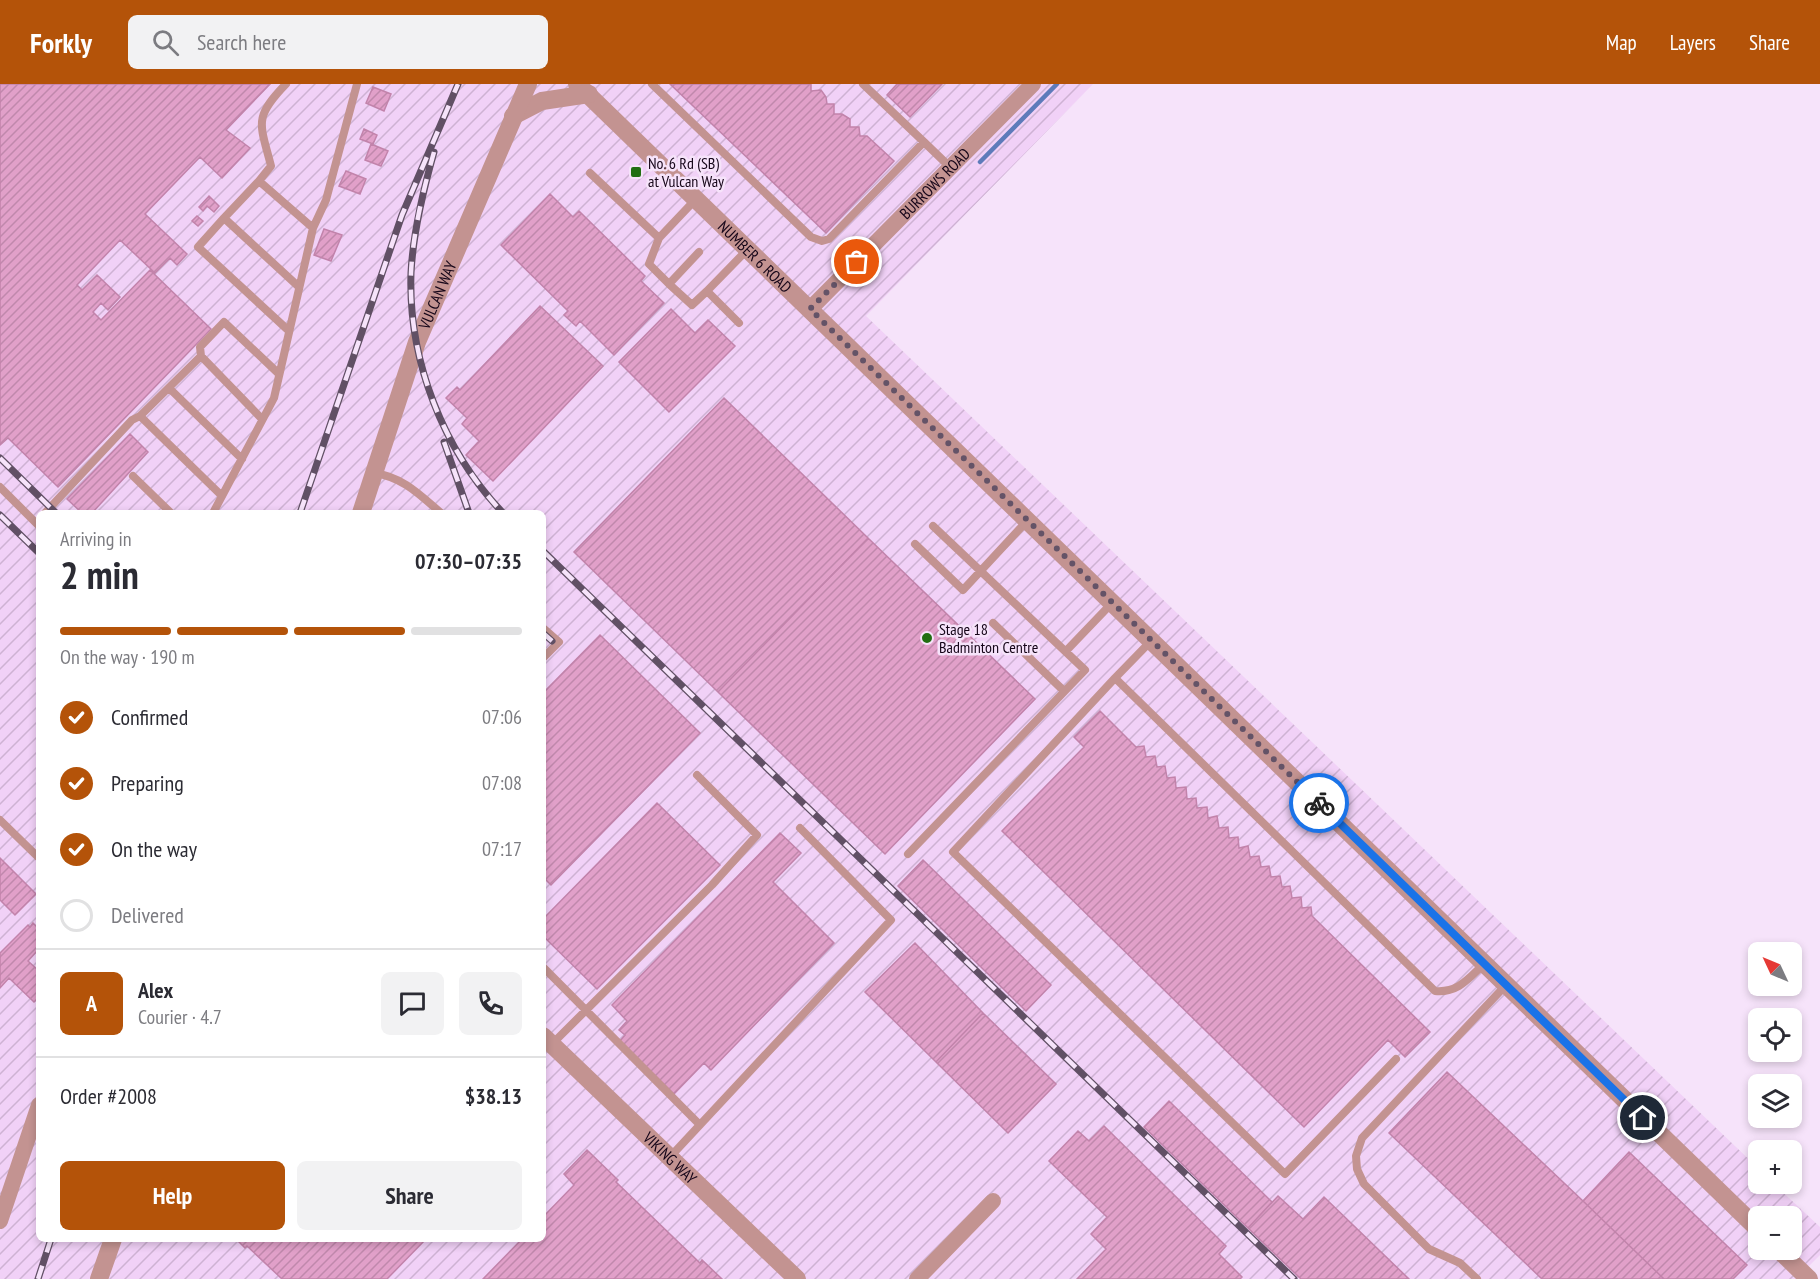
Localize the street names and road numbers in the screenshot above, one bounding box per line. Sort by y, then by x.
street label: BURROWS ROAD [895,144,974,223]
street label: NUMBER 6 ROAD [714,216,796,297]
street label: VULCAN WAY [413,257,461,333]
street label: VIKING WAY [638,1127,702,1188]

